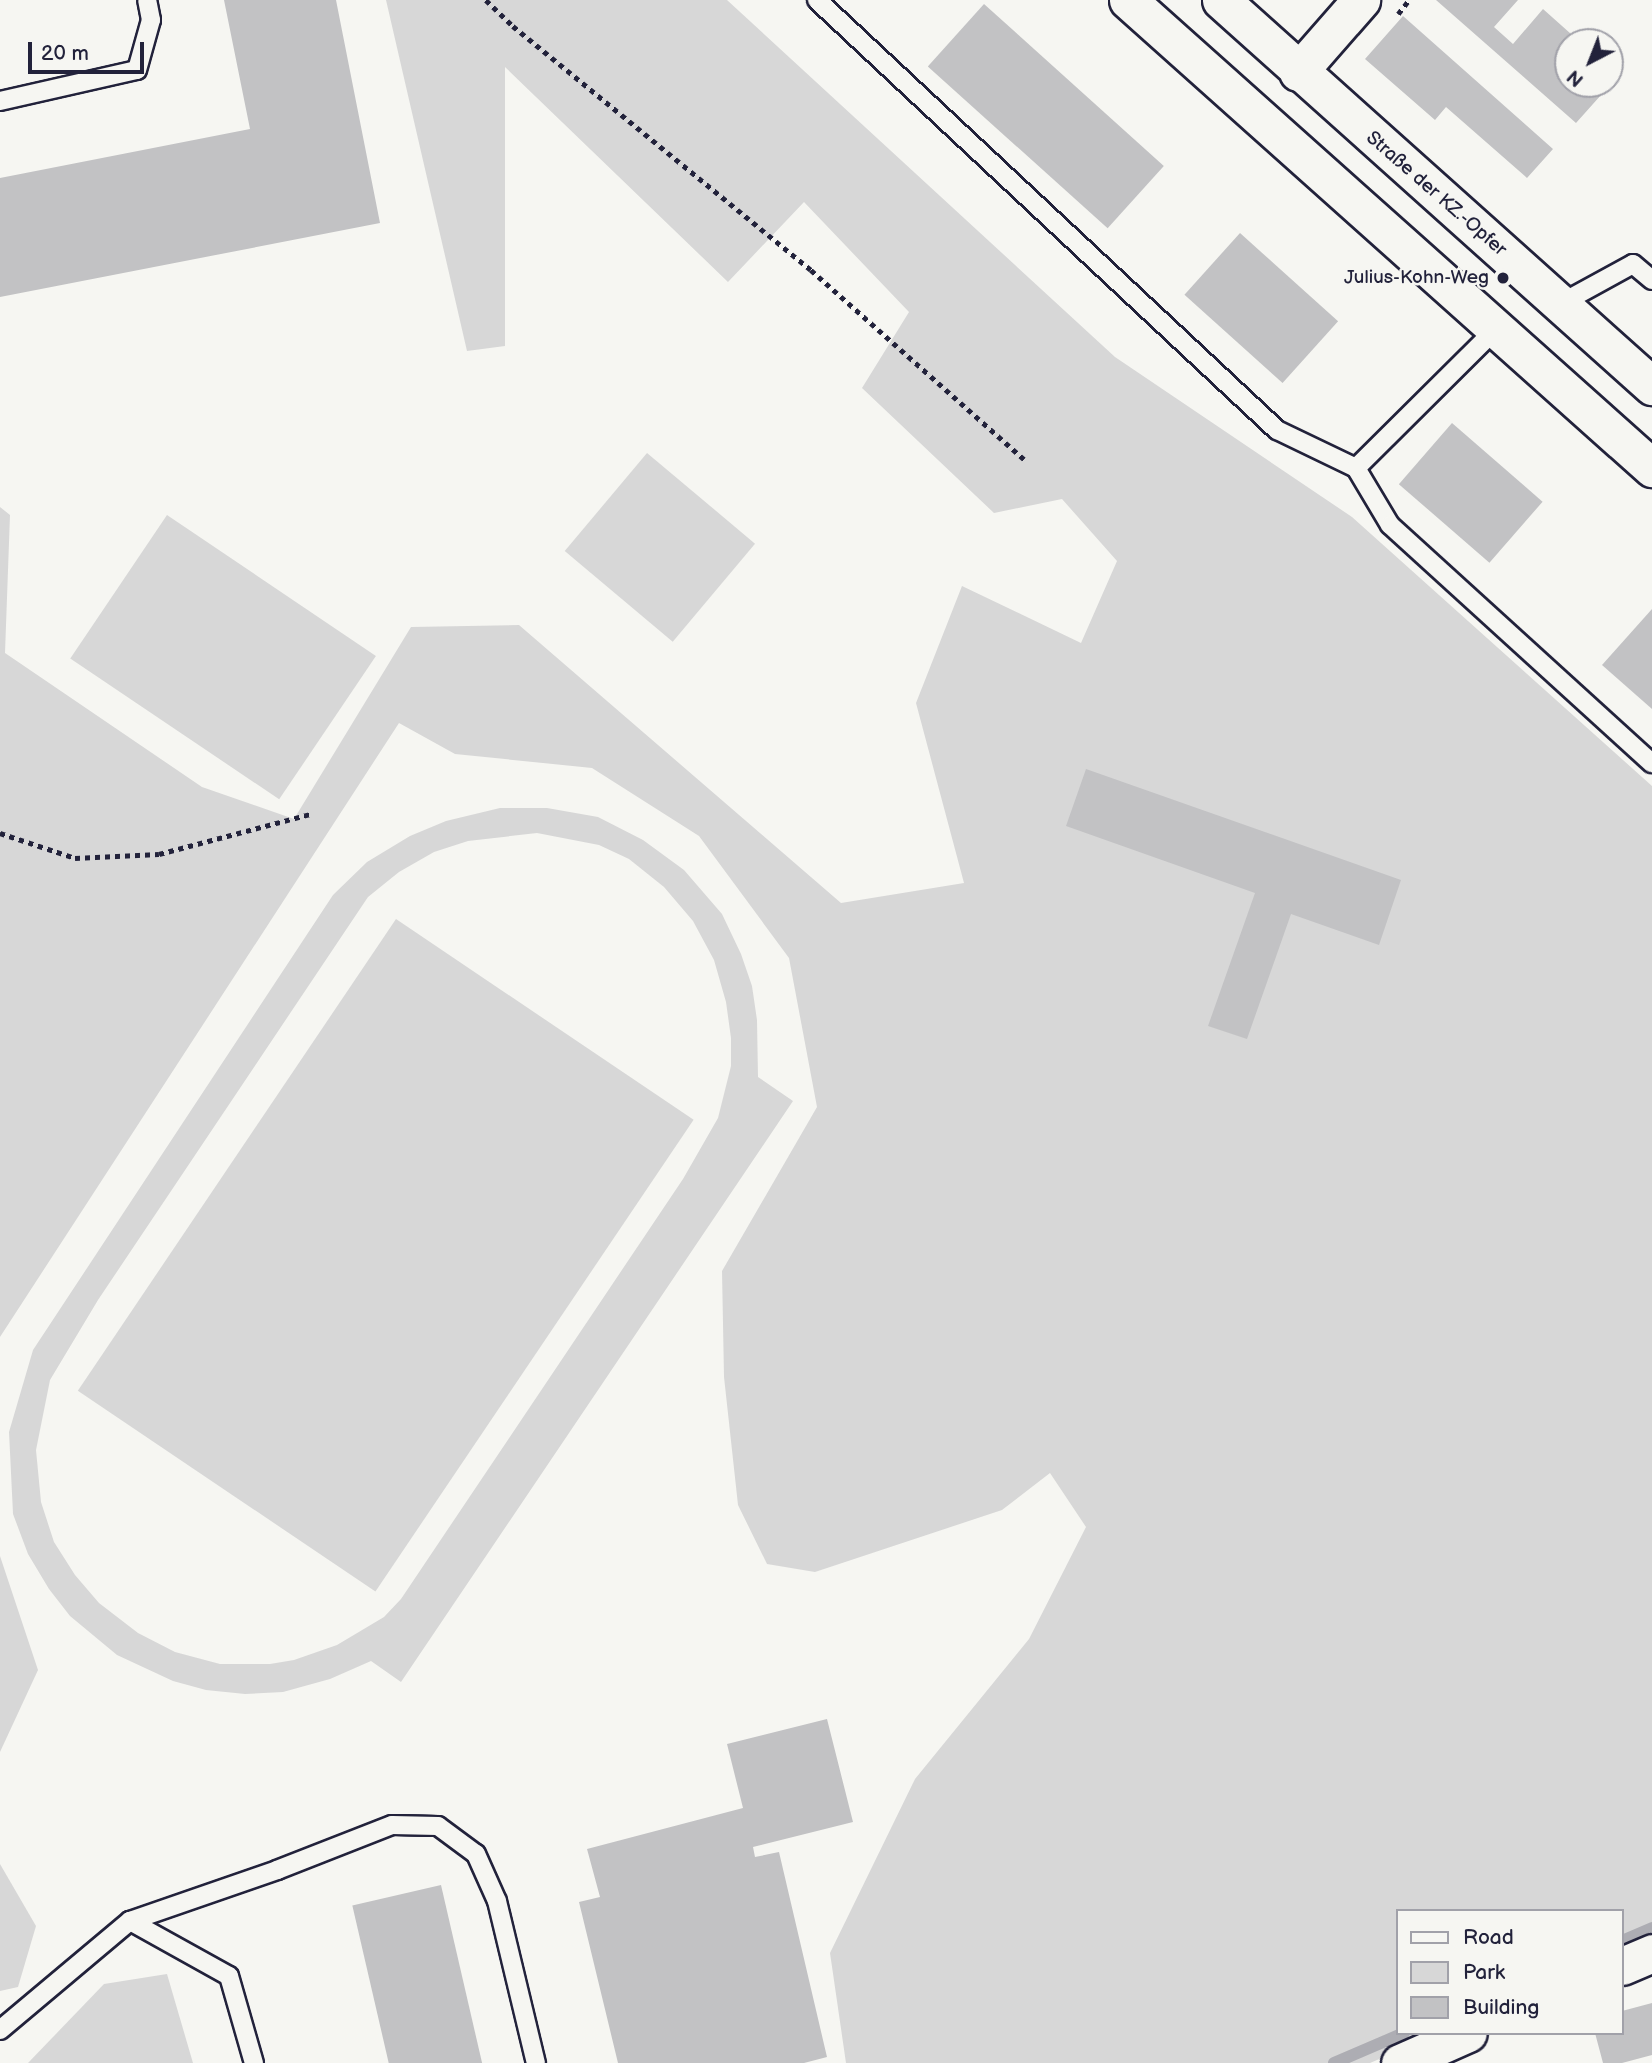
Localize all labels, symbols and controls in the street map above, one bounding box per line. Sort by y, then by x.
scale bar [32,28,147,72]
north arrow [1554,28,1624,98]
text: 20 m [41,41,89,66]
text: N [1563,64,1589,91]
street label: Straße der KZ.-Opfer [1361,127,1511,261]
place label: Julius-Kohn-Weg [1344,267,1489,289]
marker: Julius-Kohn-Weg [1495,270,1511,286]
legend [1396,1909,1624,2035]
text: Road [1463,1925,1514,1950]
text: Park [1463,1960,1505,1985]
text: Building [1463,1995,1539,2020]

